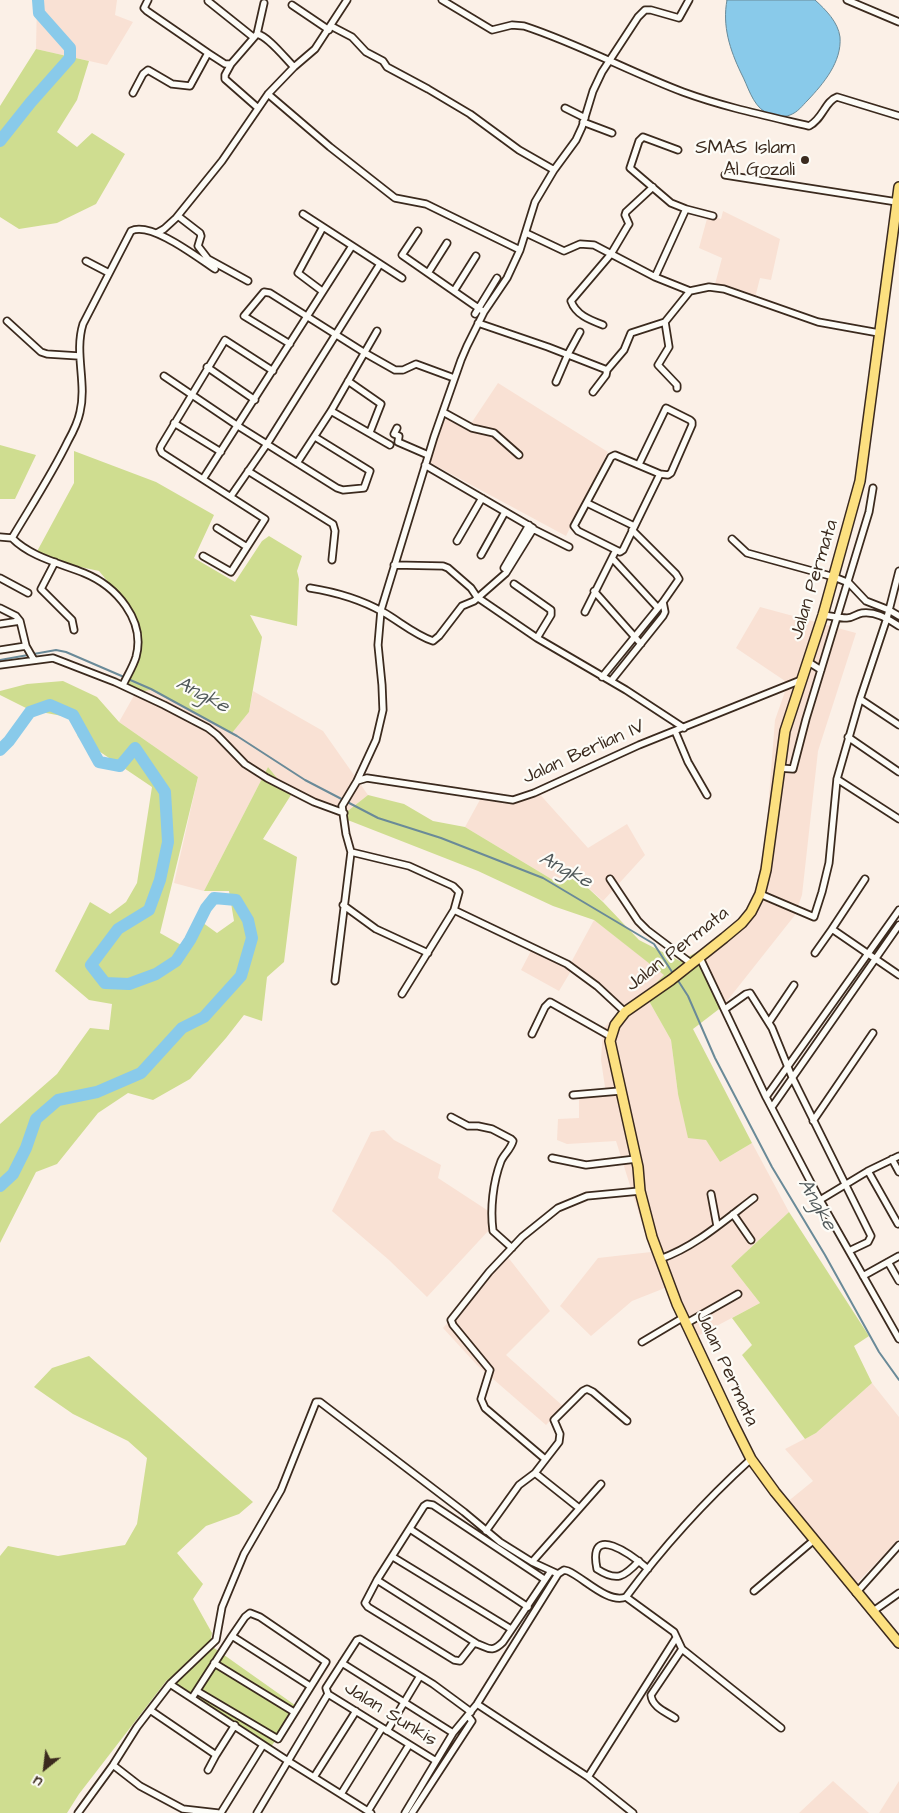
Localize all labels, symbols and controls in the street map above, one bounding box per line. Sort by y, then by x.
place label: SMAS Islam Al Gozali [695,138,795,182]
marker: SMAS Islam Al Gozali [799,154,811,166]
street label: Jalan Permata [786,517,844,643]
water label: Angke [172,672,232,720]
street label: Jalan Berlian IV [519,716,649,790]
water label: Angke [535,847,595,895]
street label: Jalan Permata [622,903,734,997]
water label: Angke [792,1175,840,1235]
street label: Jalan Permata [689,1308,763,1430]
street label: Jalan Sunkis [339,1678,441,1752]
north arrow [20,1743,70,1793]
text: U [29,1770,46,1792]

